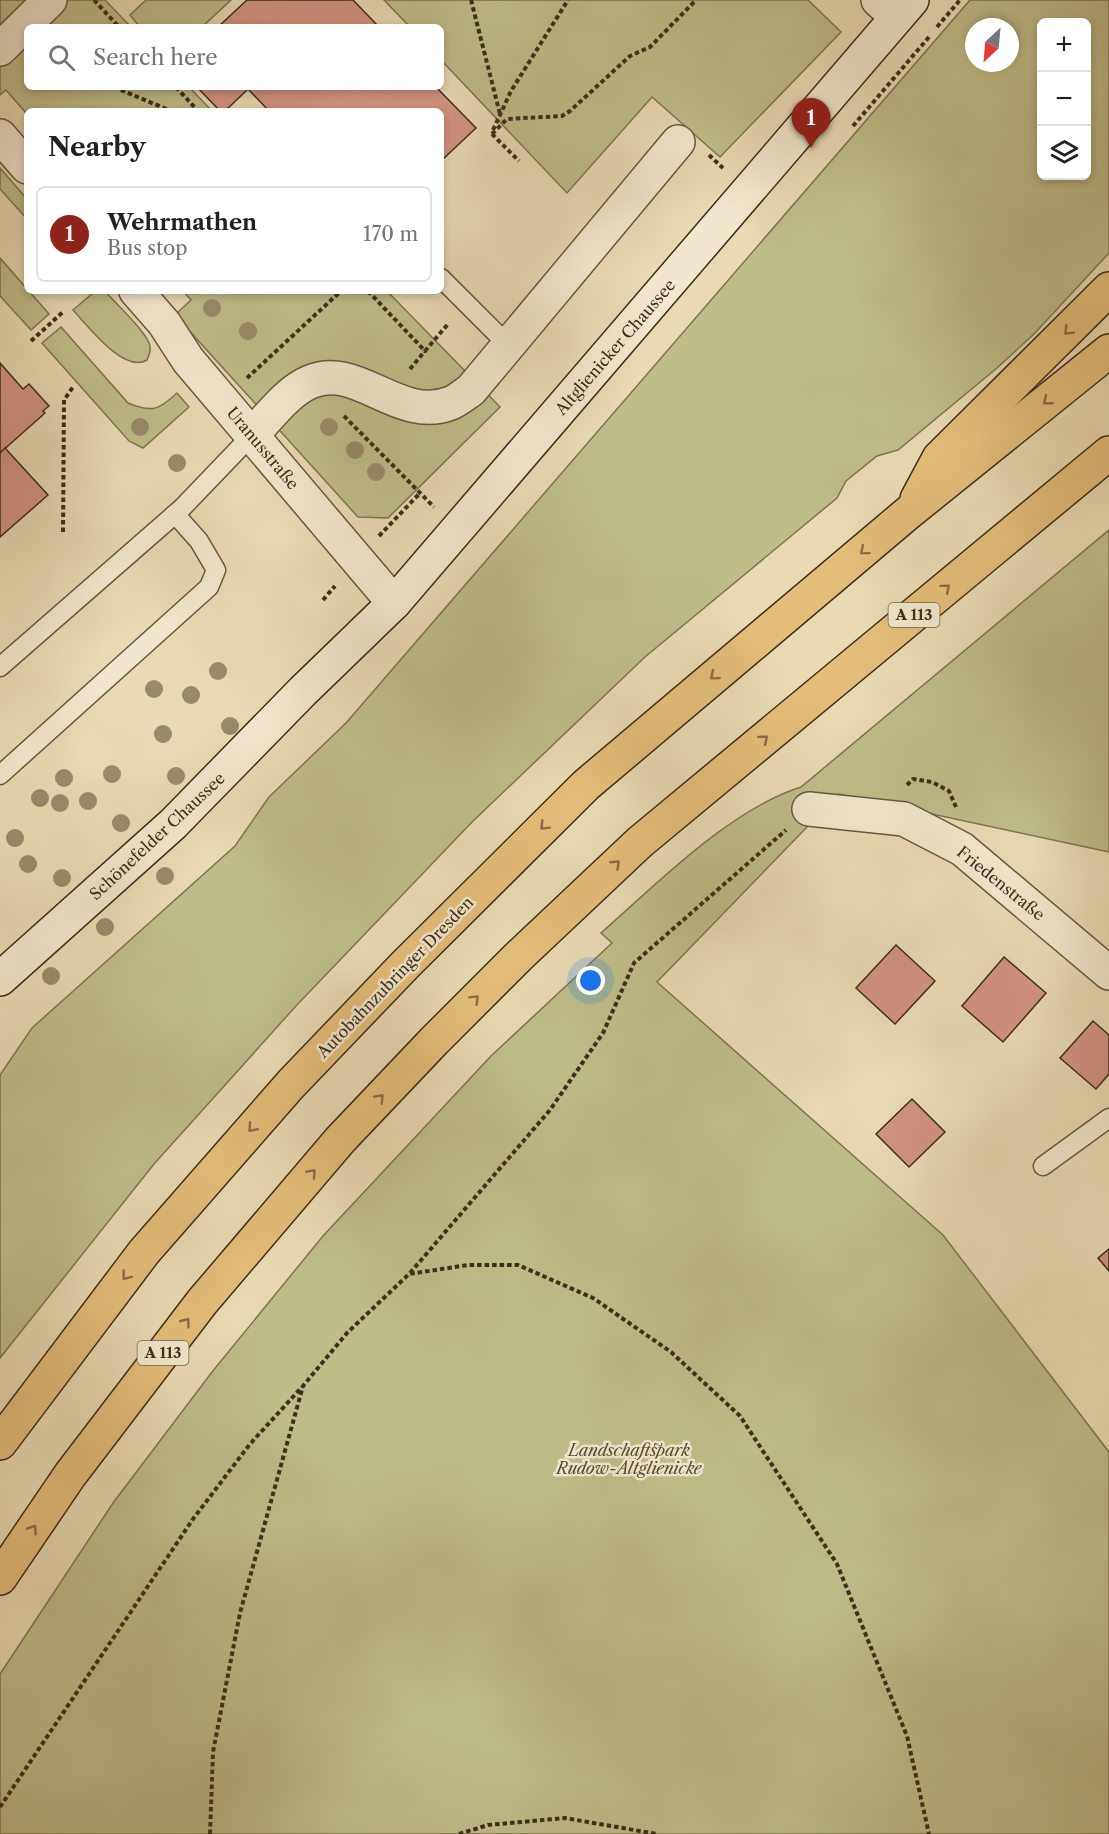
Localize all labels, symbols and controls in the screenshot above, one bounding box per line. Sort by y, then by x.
north arrow [965,18,1019,72]
map controls [1037,18,1091,180]
button: + [1037,18,1091,72]
search box [24,24,444,90]
icon: search [45,41,78,74]
text: Search here [93,44,218,71]
button: − [1037,72,1091,126]
pin: 1 [792,98,830,148]
button: layers [1037,126,1091,180]
text: Nearby [48,131,146,163]
text: Wehrmathen [107,209,257,236]
text: 1 [65,222,74,246]
text: 170 m [363,222,418,246]
text: Bus stop [107,236,188,260]
street label: Altglienicker Chaussee [550,275,679,420]
one-way arrow [1064,323,1075,334]
one-way arrow [1043,394,1054,405]
street label: Uranusstraße [223,403,303,493]
one-way arrow [860,544,871,555]
one-way arrow [939,585,950,596]
road number: A 113 [888,603,940,627]
one-way arrow [710,669,721,680]
one-way arrow [757,736,768,747]
street label: Schönefelder Chaussee [85,768,229,904]
one-way arrow [541,818,552,829]
street label: Friedenstraße [953,841,1049,925]
one-way arrow [609,860,620,871]
street label: Autobahnzubringer Dresden [312,892,477,1063]
your location [576,966,605,995]
one-way arrow [468,996,479,1007]
one-way arrow [373,1094,384,1105]
one-way arrow [249,1121,260,1132]
one-way arrow [305,1169,316,1180]
one-way arrow [122,1270,133,1281]
one-way arrow [179,1318,190,1329]
road number: A 113 [138,1341,188,1365]
park label: Landschaftspark Rudow-Altglienicke [554,1440,703,1478]
one-way arrow [26,1525,37,1536]

